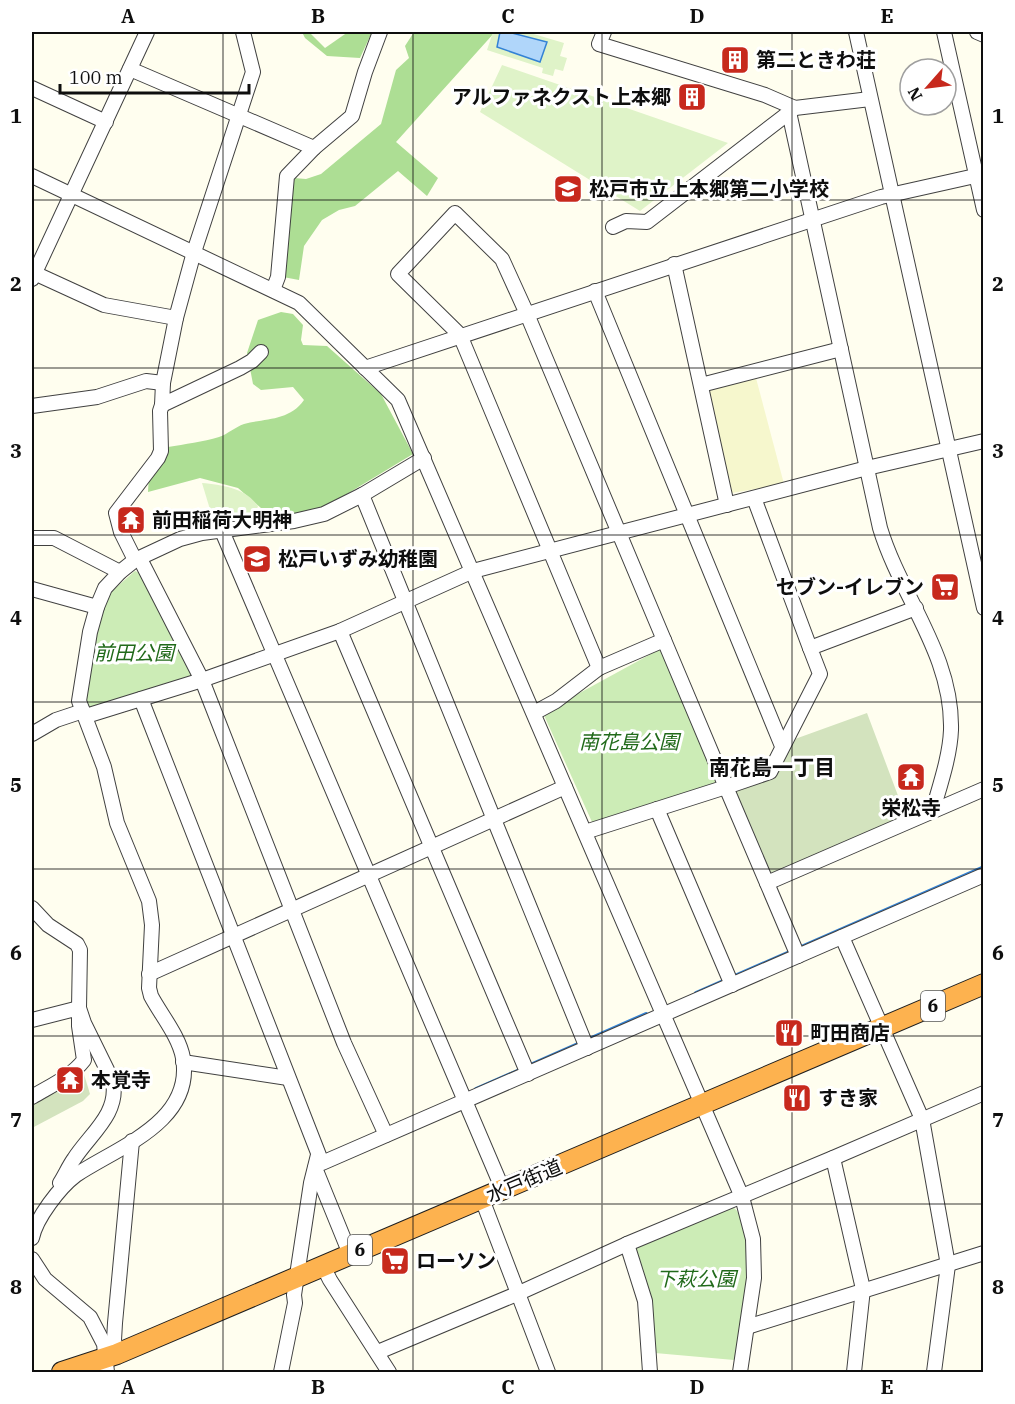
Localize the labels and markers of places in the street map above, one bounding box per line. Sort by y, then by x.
building icon: 第二ときわ荘 [719,44,751,76]
place label: 第二ときわ荘 [756,46,876,73]
building icon: アルファネクスト上本郷 [676,81,708,113]
place label: アルファネクスト上本郷 [452,83,671,110]
school or university icon: 松戸市立上本郷第二小学校 [552,173,584,205]
place label: 松戸市立上本郷第二小学校 [589,175,829,202]
temple icon: 前田稲荷大明神 [115,504,147,536]
place label: 前田稲荷大明神 [152,506,292,533]
school or university icon: 松戸いずみ幼稚園 [241,543,273,575]
place label: 松戸いずみ幼稚園 [278,545,438,572]
supermarket icon: セブン-イレブン [929,571,961,603]
place label: セブン-イレブン [776,573,924,600]
temple icon: 栄松寺 [895,761,927,793]
place label: 栄松寺 [881,794,941,821]
restaurant icon: 町田商店 [773,1017,805,1049]
place label: 町田商店 [810,1019,890,1046]
temple icon: 本覚寺 [54,1064,86,1096]
place label: 本覚寺 [91,1066,151,1093]
restaurant icon: すき家 [781,1082,813,1114]
place label: すき家 [818,1084,878,1111]
supermarket icon: ローソン [379,1245,411,1277]
place label: ローソン [416,1247,496,1274]

